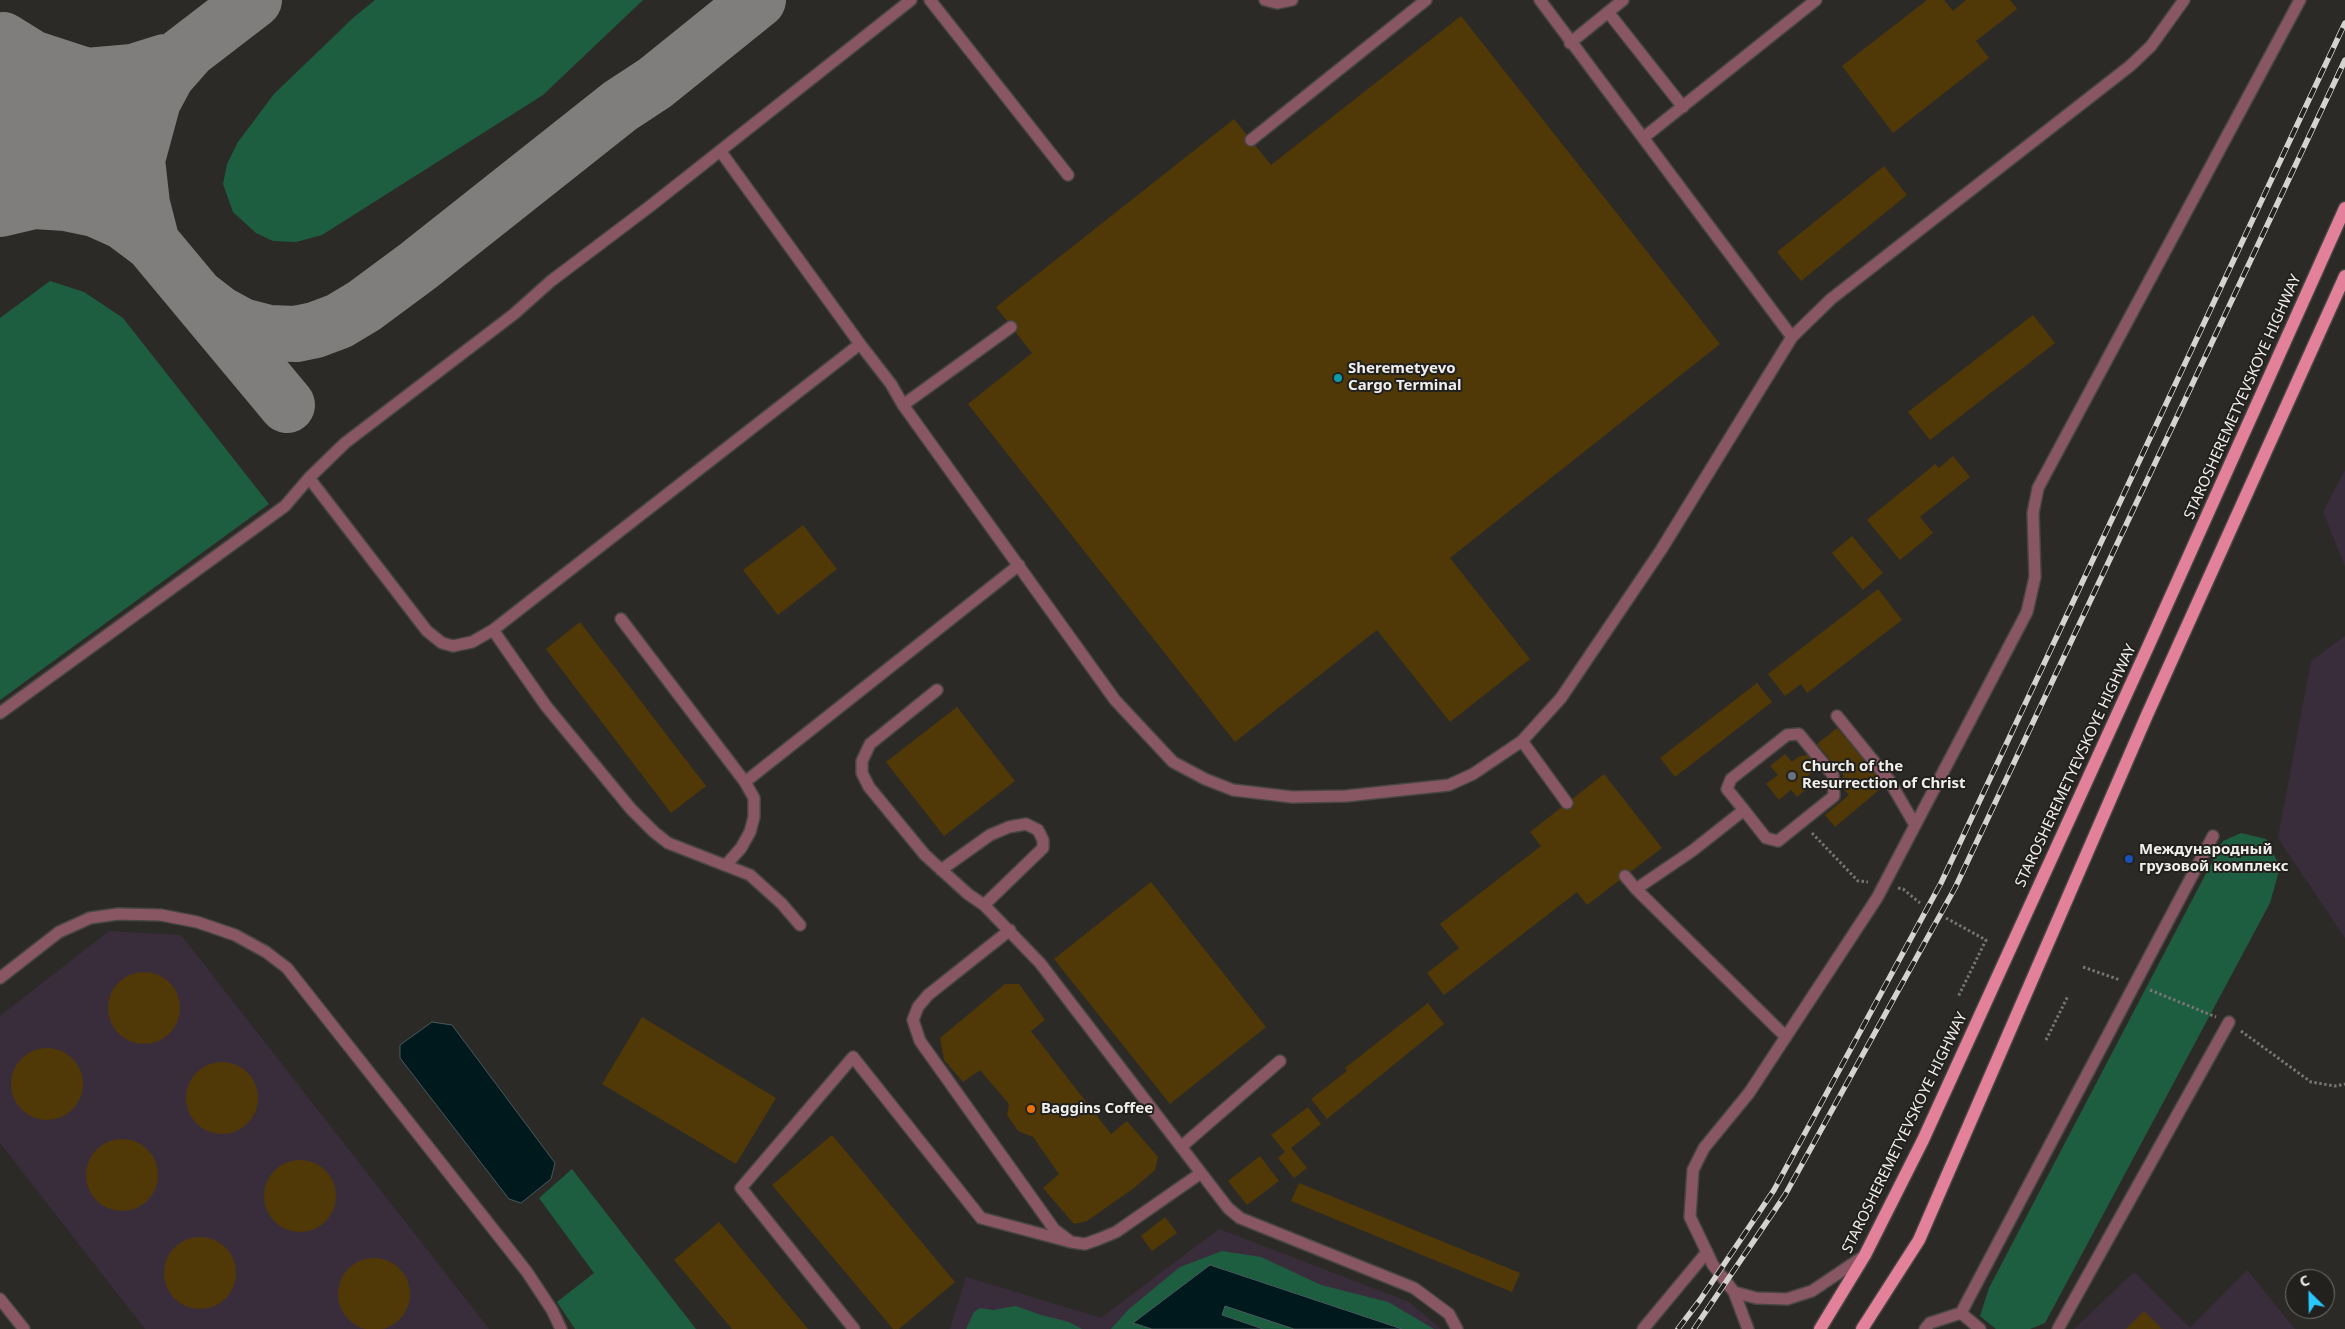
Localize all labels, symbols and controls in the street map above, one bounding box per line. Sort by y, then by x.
street label: STAROSHEREMETYEVSKOYE HIGHWAY [2181,272,2305,522]
place label: Sheremetyevo Cargo Terminal [1348,360,1462,395]
marker: Sheremetyevo Cargo Terminal [1332,372,1344,384]
street label: STAROSHEREMETYEVSKOYE HIGHWAY [2012,642,2140,890]
place label: Church of the Resurrection of Christ [1802,758,1966,793]
marker: Church of the Resurrection of Christ [1786,770,1798,782]
place label: Международный грузовой комплекс [2139,841,2289,876]
marker: Международный грузовой комплекс [2123,853,2135,865]
street label: STAROSHEREMETYEVSKOYE HIGHWAY [1839,1010,1971,1256]
place label: Baggins Coffee [1041,1100,1153,1118]
marker: Baggins Coffee [1025,1103,1037,1115]
north arrow [2285,1269,2335,1319]
text: С [2296,1270,2312,1291]

